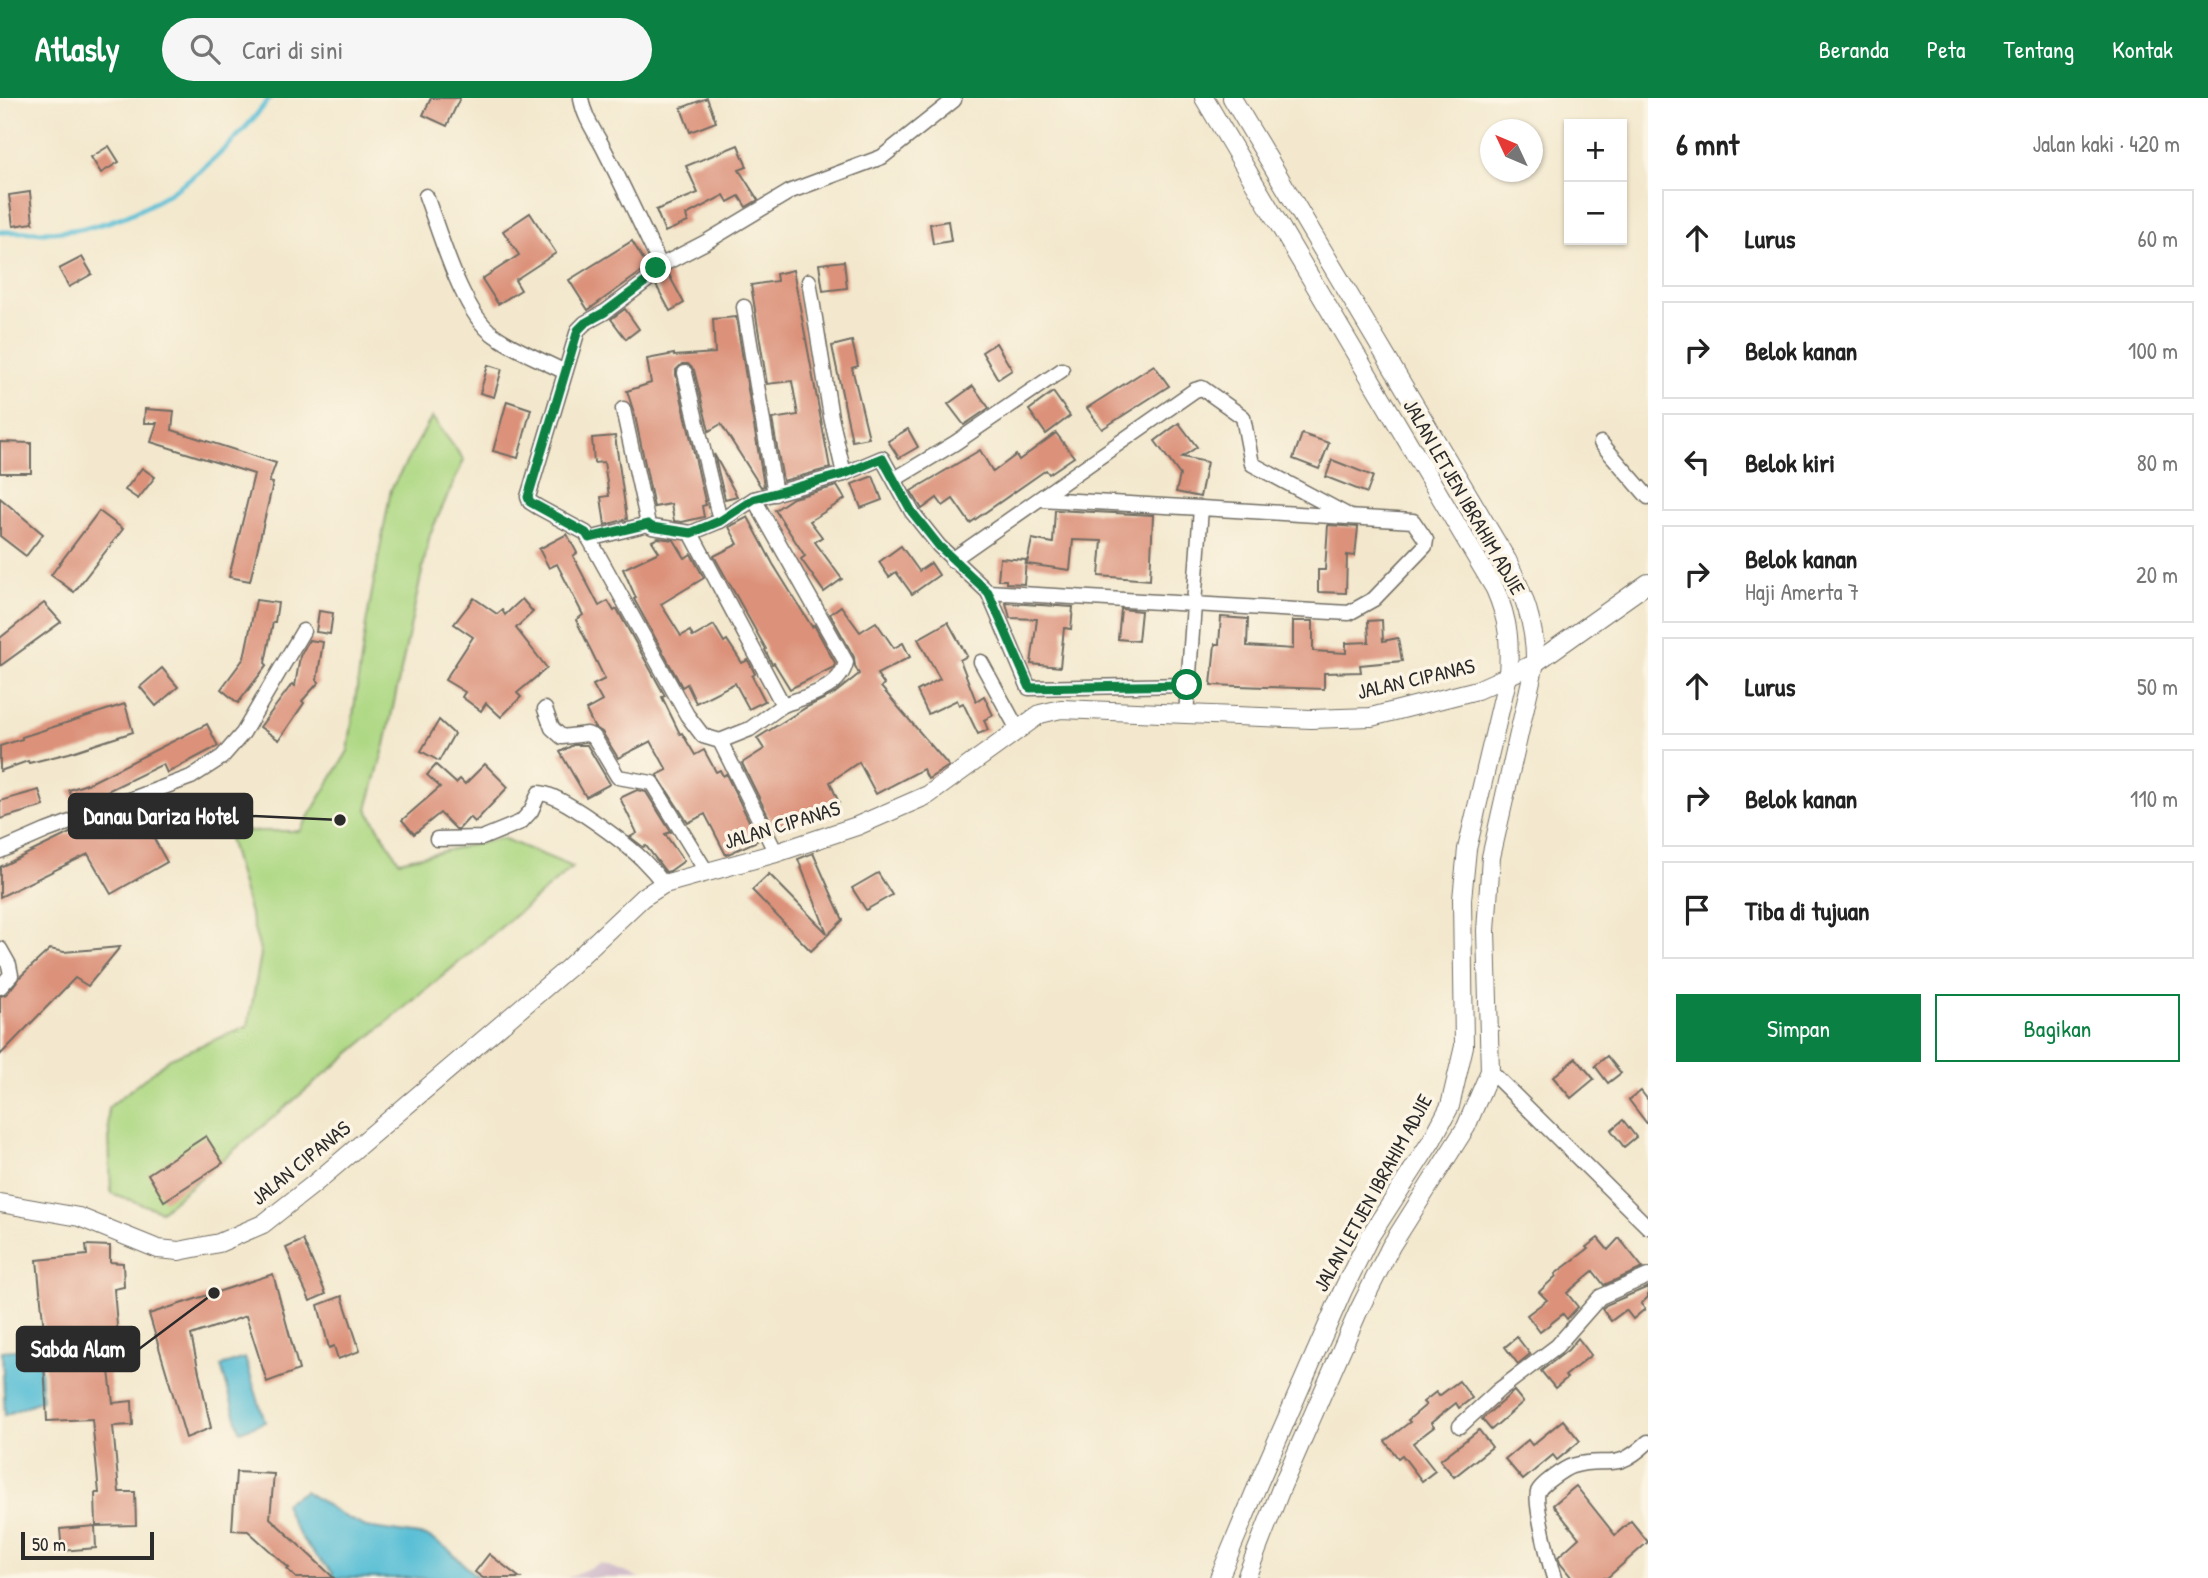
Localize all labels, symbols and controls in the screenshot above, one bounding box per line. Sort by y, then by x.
search box [162,18,652,81]
text: Atlasly [35,27,120,71]
icon: search [186,30,224,68]
text: Cari di sini [242,32,343,67]
text: Beranda [1819,33,1889,65]
text: Peta [1927,33,1965,65]
text: Tentang [2003,33,2074,65]
text: Kontak [2112,33,2173,65]
north arrow [1480,119,1543,182]
map controls [1564,119,1627,245]
button: + [1564,119,1627,182]
text: 6 mnt [1676,124,1739,164]
text: Jalan kaki · 420 m [2033,128,2180,159]
button: − [1564,182,1627,245]
icon: ahead [1678,219,1716,257]
text: Lurus [1745,221,1796,256]
text: 60 m [2138,223,2178,254]
route end [640,252,671,283]
icon: right [1678,331,1716,369]
text: Belok kanan [1745,333,1857,368]
text: 100 m [2128,335,2178,366]
street label: JALAN LETJEN IBRAHIM ADJIE [1396,393,1532,600]
icon: left [1678,443,1716,481]
text: Belok kiri [1745,445,1835,480]
text: 80 m [2137,447,2178,478]
text: Belok kanan [1745,541,1857,576]
icon: right [1678,555,1716,593]
text: 20 m [2136,559,2178,590]
text: Haji Amerta 7 [1745,576,1859,607]
street label: JALAN CIPANAS [1354,651,1478,706]
icon: ahead [1678,667,1716,705]
route start [1171,669,1202,700]
text: Lurus [1745,669,1796,704]
text: 50 m [2137,671,2178,702]
icon: right [1678,779,1716,817]
text: Belok kanan [1745,781,1857,816]
text: 110 m [2130,783,2178,814]
street label: JALAN CIPANAS [720,793,844,856]
callout: Danau Dariza Hotel [69,794,252,838]
text: Danau Dariza Hotel [83,800,239,831]
icon: arrive [1678,891,1716,929]
text: Tiba di tujuan [1745,893,1870,928]
button: Simpan [1676,994,1921,1062]
button: Bagikan [1935,994,2180,1062]
street label: JALAN LETJEN IBRAHIM ADJIE [1306,1089,1439,1297]
street label: JALAN CIPANAS [245,1113,357,1212]
callout: Sabda Alam [17,1327,139,1371]
text: Sabda Alam [31,1333,126,1364]
scale bar [21,1529,154,1561]
text: 50 m [32,1531,66,1557]

